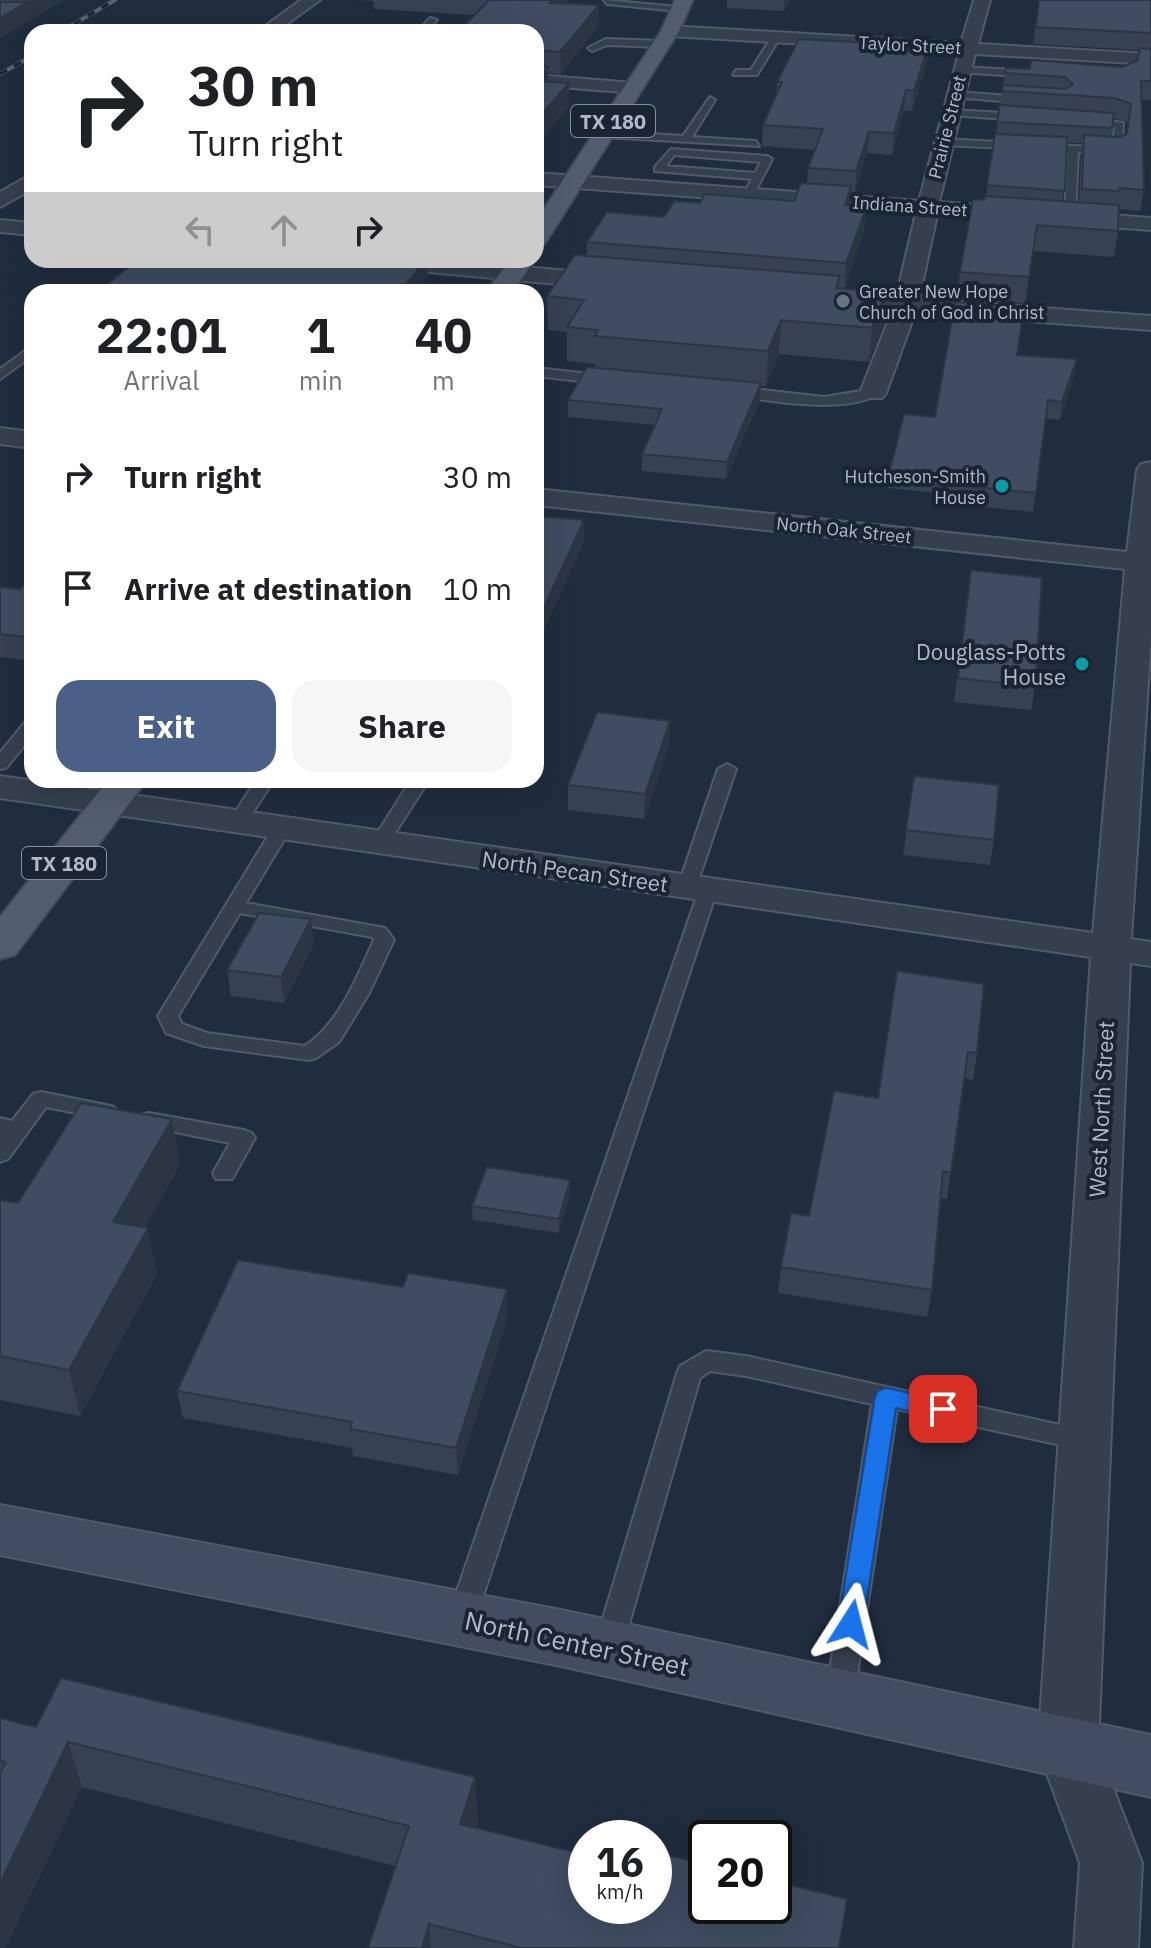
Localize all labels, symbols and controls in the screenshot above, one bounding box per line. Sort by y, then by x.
street label: Taylor Street [858,31,962,59]
text: 30 m [188,49,318,121]
icon: right [56,56,160,160]
street label: Prairie Street [923,73,971,181]
road number: TX 180 [571,105,655,137]
text: Turn right [188,119,344,166]
street label: Indiana Street [852,191,968,221]
icon: left [178,208,222,252]
icon: ahead [262,208,306,252]
icon: right [346,208,390,252]
place label: Greater New Hope Church of God in Christ [859,280,1044,324]
marker: Greater New Hope Church of God in Christ [834,292,852,310]
text: 22:01 [96,304,227,366]
text: 1 [306,304,335,366]
text: 40 [415,304,472,366]
text: Arrival [123,363,199,397]
text: min [299,363,343,397]
text: m [432,363,455,397]
icon: right [56,454,100,498]
text: Turn right [124,457,262,496]
text: 30 m [443,457,512,496]
place label: Hutcheson-Smith House [845,465,986,509]
marker: Hutcheson-Smith House [993,477,1011,495]
street label: North Oak Street [775,511,913,549]
icon: arrive [56,566,100,610]
text: Arrive at destination [124,569,412,608]
text: 10 m [443,569,512,608]
place label: Douglass-Potts House [916,637,1066,691]
marker: Douglass-Potts House [1073,655,1091,673]
button: Exit [56,680,276,772]
button: Share [292,680,512,772]
street label: North Pecan Street [480,844,670,898]
road number: TX 180 [22,847,106,879]
street label: West North Street [1082,1020,1120,1198]
pin [909,1375,977,1443]
icon: arrive [921,1387,965,1431]
position arrow [809,1582,893,1666]
street label: North Center Street [462,1603,692,1683]
speed limit sign: 20 [688,1820,792,1924]
text: 16 [596,1836,644,1888]
text: km/h [596,1878,644,1905]

